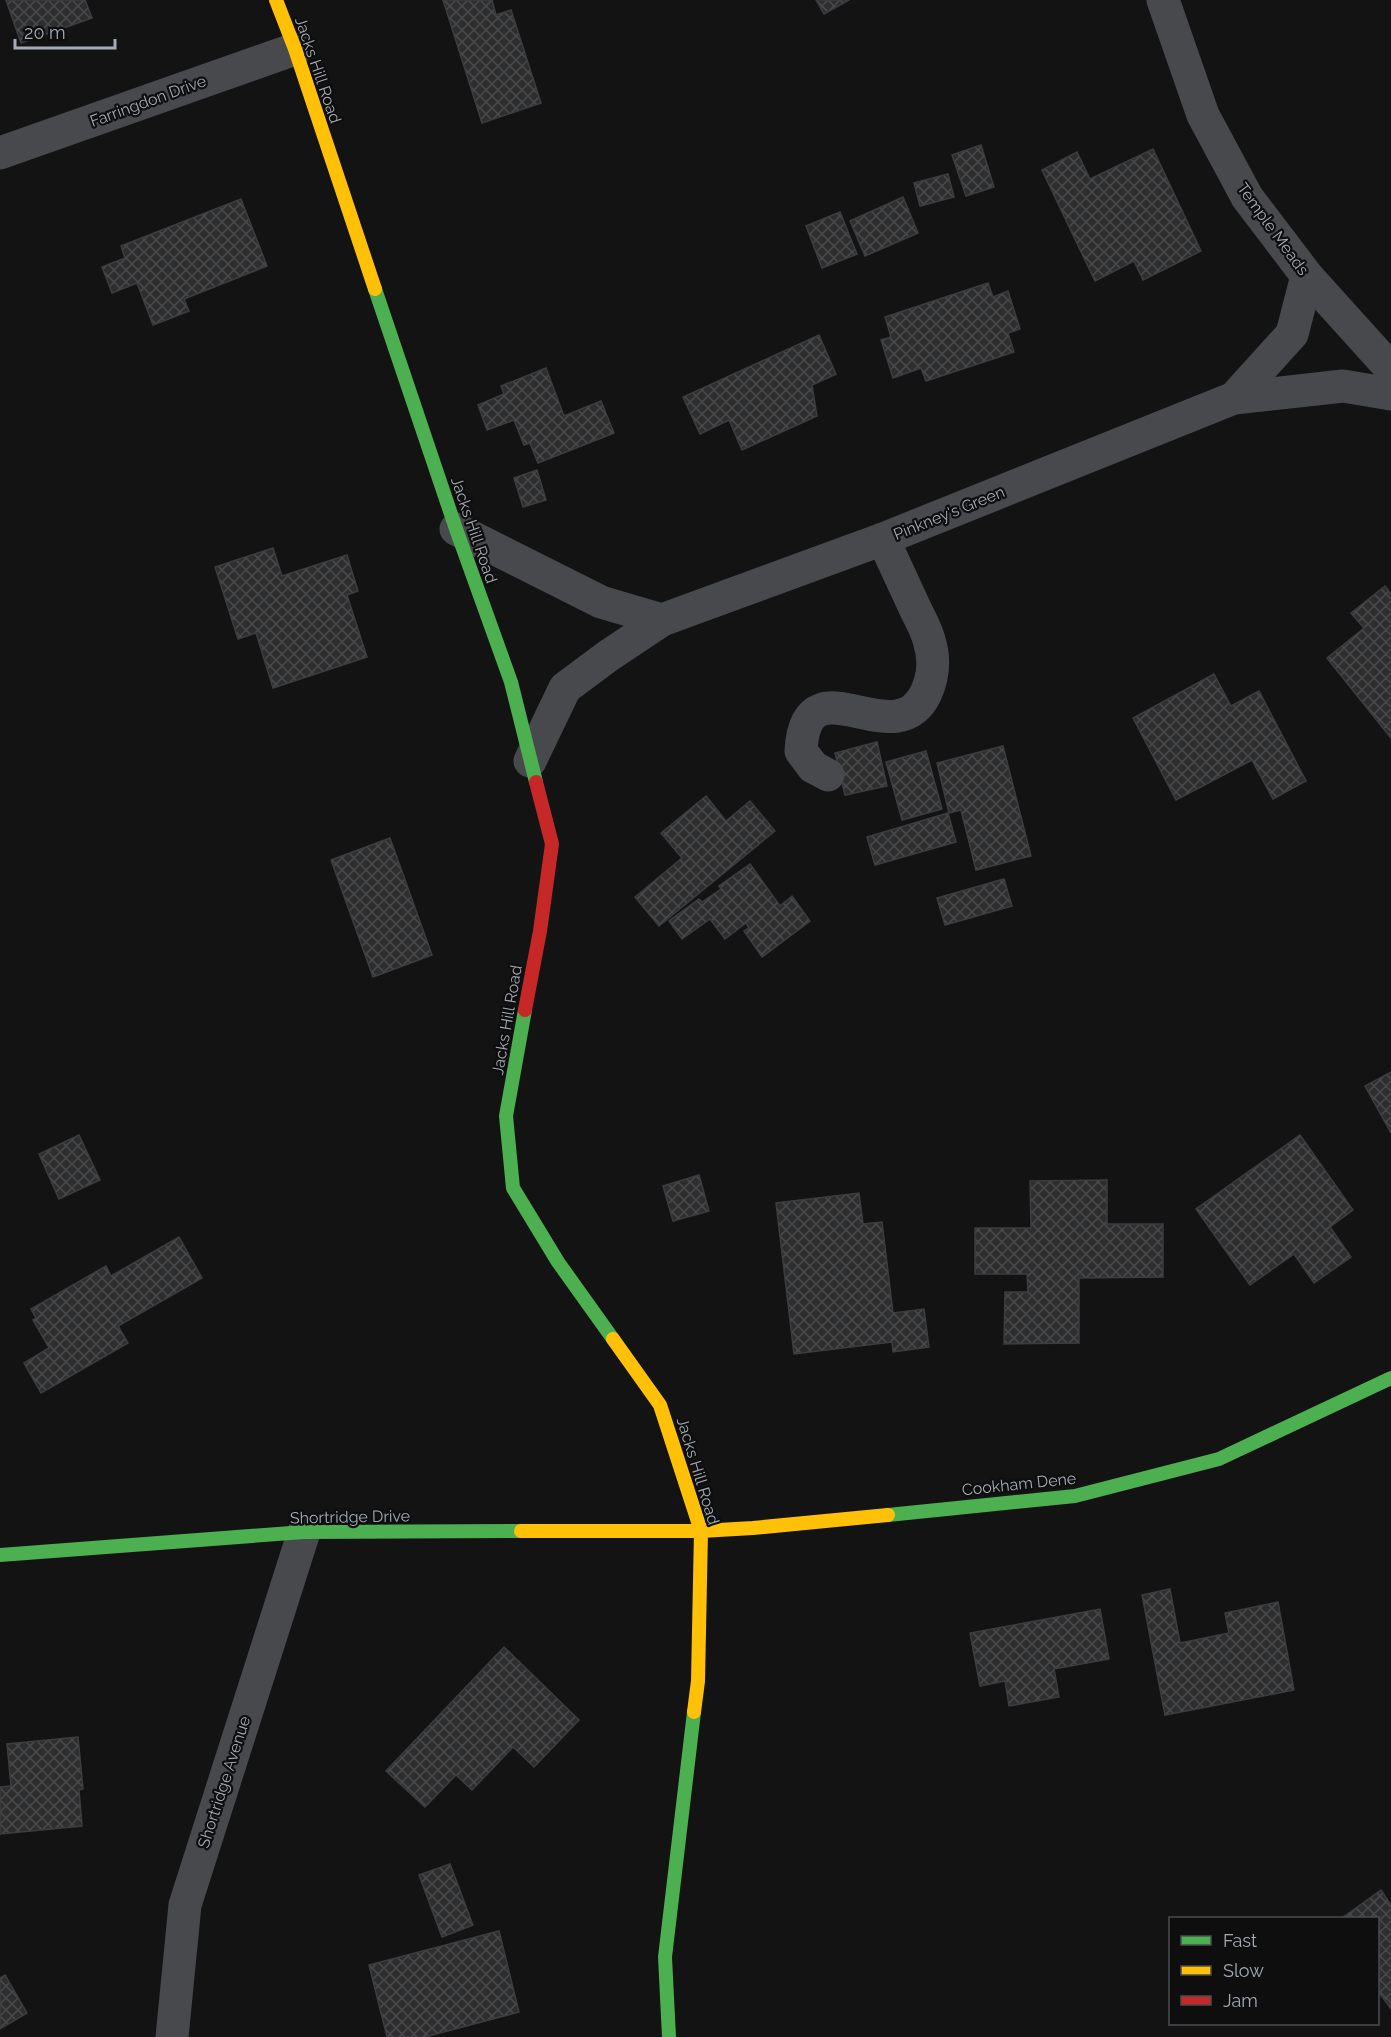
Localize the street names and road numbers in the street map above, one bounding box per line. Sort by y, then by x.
street label: Jacks Hill Road [291,14,345,126]
street label: Farringdon Drive [87,71,209,131]
street label: Temple Meads [1233,179,1313,279]
street label: Jacks Hill Road [447,474,501,586]
street label: Pinkney's Green [891,482,1007,544]
street label: Jacks Hill Road [488,963,526,1076]
street label: Jacks Hill Road [673,1415,723,1527]
street label: Cookham Dene [961,1469,1077,1499]
street label: Shortridge Drive [290,1506,410,1528]
street label: Shortridge Avenue [194,1714,254,1850]

